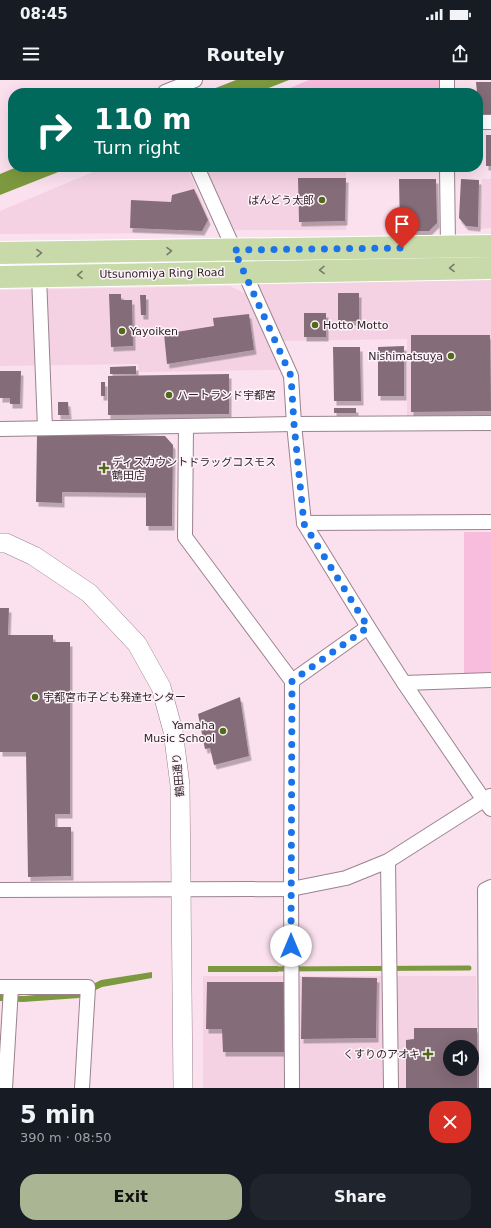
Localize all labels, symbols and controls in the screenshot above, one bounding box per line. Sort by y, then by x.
text: 08:45 [20,5,68,23]
icon: menu [20,43,42,65]
icon: share [449,43,471,65]
text: Routely [207,44,284,65]
text: 110 m [94,103,191,136]
icon: right [28,104,80,156]
text: Turn right [94,137,180,158]
place label: ばんどう太郎 [248,194,314,207]
marker: ばんどう太郎 [317,195,327,205]
pin [385,207,419,248]
icon: arrive [391,213,413,235]
one-way arrow [166,246,172,255]
one-way arrow [36,249,42,257]
one-way arrow [449,264,455,272]
street label: Utsunomiya Ring Road [99,266,225,281]
one-way arrow [319,266,325,274]
one-way arrow [77,271,83,279]
place label: Hotto Motto [323,319,389,332]
marker: Hotto Motto [310,320,320,330]
place label: Yayoiken [129,325,178,338]
marker: Yayoiken [117,326,127,336]
place label: Nishimatsuya [368,350,443,363]
marker: Nishimatsuya [446,351,456,361]
place label: ハートランド宇都宮 [177,389,276,402]
marker: ハートランド宇都宮 [164,390,174,400]
place label: ディスカウントドラッグコスモス 鶴田店 [112,456,276,482]
marker: ディスカウントドラッグコスモス 鶴田店 [99,463,109,473]
place label: 宇都宮市子ども発達センター [43,691,186,704]
marker: 宇都宮市子ども発達センター [30,692,40,702]
place label: Yamaha Music School [144,719,215,745]
marker: Yamaha Music School [218,726,228,736]
street label: 鶴田通り [170,752,187,797]
position arrow [270,925,312,967]
map controls [443,1040,479,1076]
button: sound [443,1040,479,1076]
place label: くすりのアオキ [343,1048,420,1061]
marker: くすりのアオキ [423,1049,433,1059]
text: 5 min [20,1101,95,1129]
button: close [429,1101,471,1143]
text: 390 m · 08:50 [20,1130,111,1145]
button: Exit [20,1174,242,1220]
button: Share [250,1174,471,1220]

